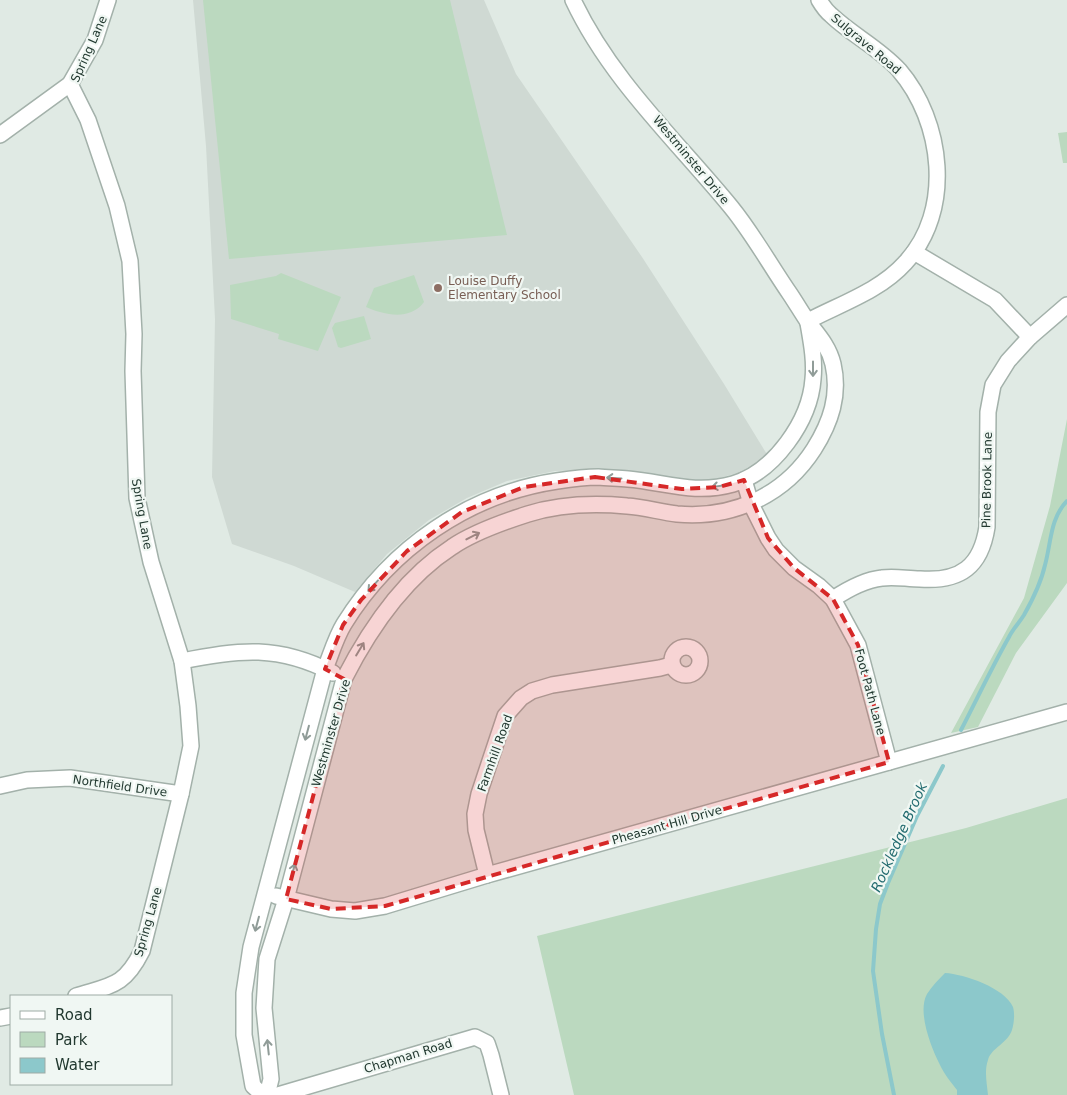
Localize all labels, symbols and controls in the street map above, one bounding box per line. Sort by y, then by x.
street label: Sulgrave Road [828,11,904,77]
street label: Spring Lane [68,13,110,85]
street label: Westminster Drive [650,113,732,207]
place label: Louise Duffy Elementary School [448,274,561,302]
marker: Louise Duffy Elementary School [432,282,444,294]
one-way arrow [808,361,818,377]
street label: Pine Brook Lane [979,432,995,528]
one-way arrow [607,474,623,483]
street label: Spring Lane [129,478,155,550]
one-way arrow [712,482,728,492]
one-way arrow [465,531,480,540]
one-way arrow [367,580,379,593]
one-way arrow [356,643,366,657]
street label: Foot Path Lane [852,647,888,737]
street label: Westminster Drive [309,678,353,788]
street label: Farmhill Road [475,712,515,794]
one-way arrow [302,724,312,740]
street label: Northfield Drive [72,772,168,800]
water label: Rockledge Brook [868,779,931,894]
street label: Pheasant Hill Drive [610,803,724,847]
one-way arrow [289,863,298,879]
street label: Spring Lane [131,886,165,958]
one-way arrow [252,915,261,931]
legend [10,995,172,1085]
text: Road [55,1006,93,1024]
text: Park [55,1031,88,1049]
street label: Chapman Road [362,1036,454,1076]
one-way arrow [263,1039,273,1055]
text: Water [55,1056,100,1074]

